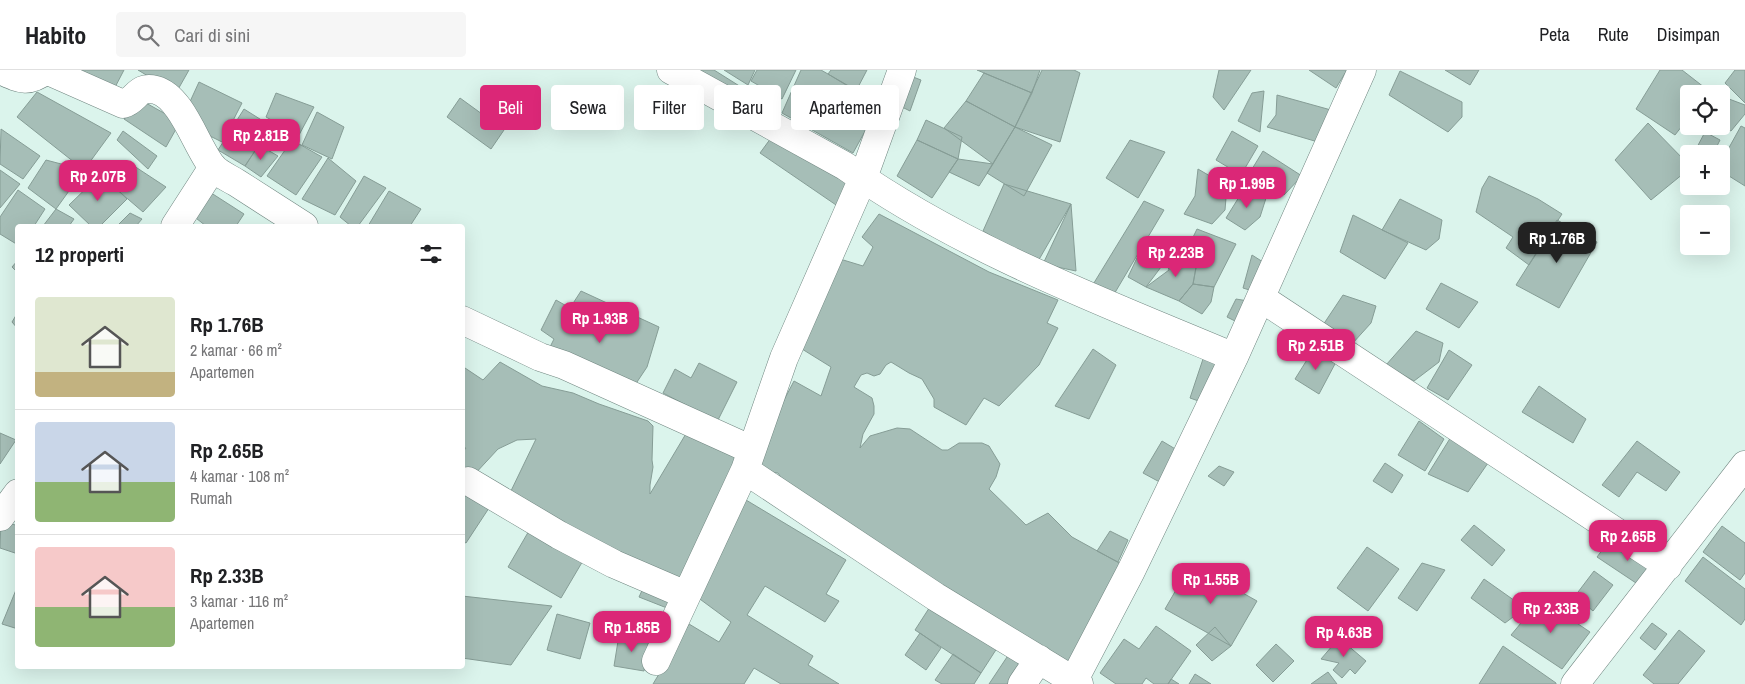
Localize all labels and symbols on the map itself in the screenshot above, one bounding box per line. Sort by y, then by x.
pin: Rp 2.81B [209,118,313,161]
pin: Rp 2.07B [46,160,150,202]
pin: Rp 1.99B [1195,166,1299,209]
pin: Rp 1.76B [1505,222,1609,264]
pin: Rp 2.23B [1124,236,1228,278]
pin: Rp 1.93B [548,302,652,344]
pin: Rp 2.51B [1264,328,1368,371]
pin: Rp 2.65B [1576,520,1680,562]
pin: Rp 1.55B [1159,562,1263,605]
pin: Rp 2.33B [1499,592,1603,634]
pin: Rp 1.85B [580,610,684,653]
pin: Rp 4.63B [1292,616,1396,658]

